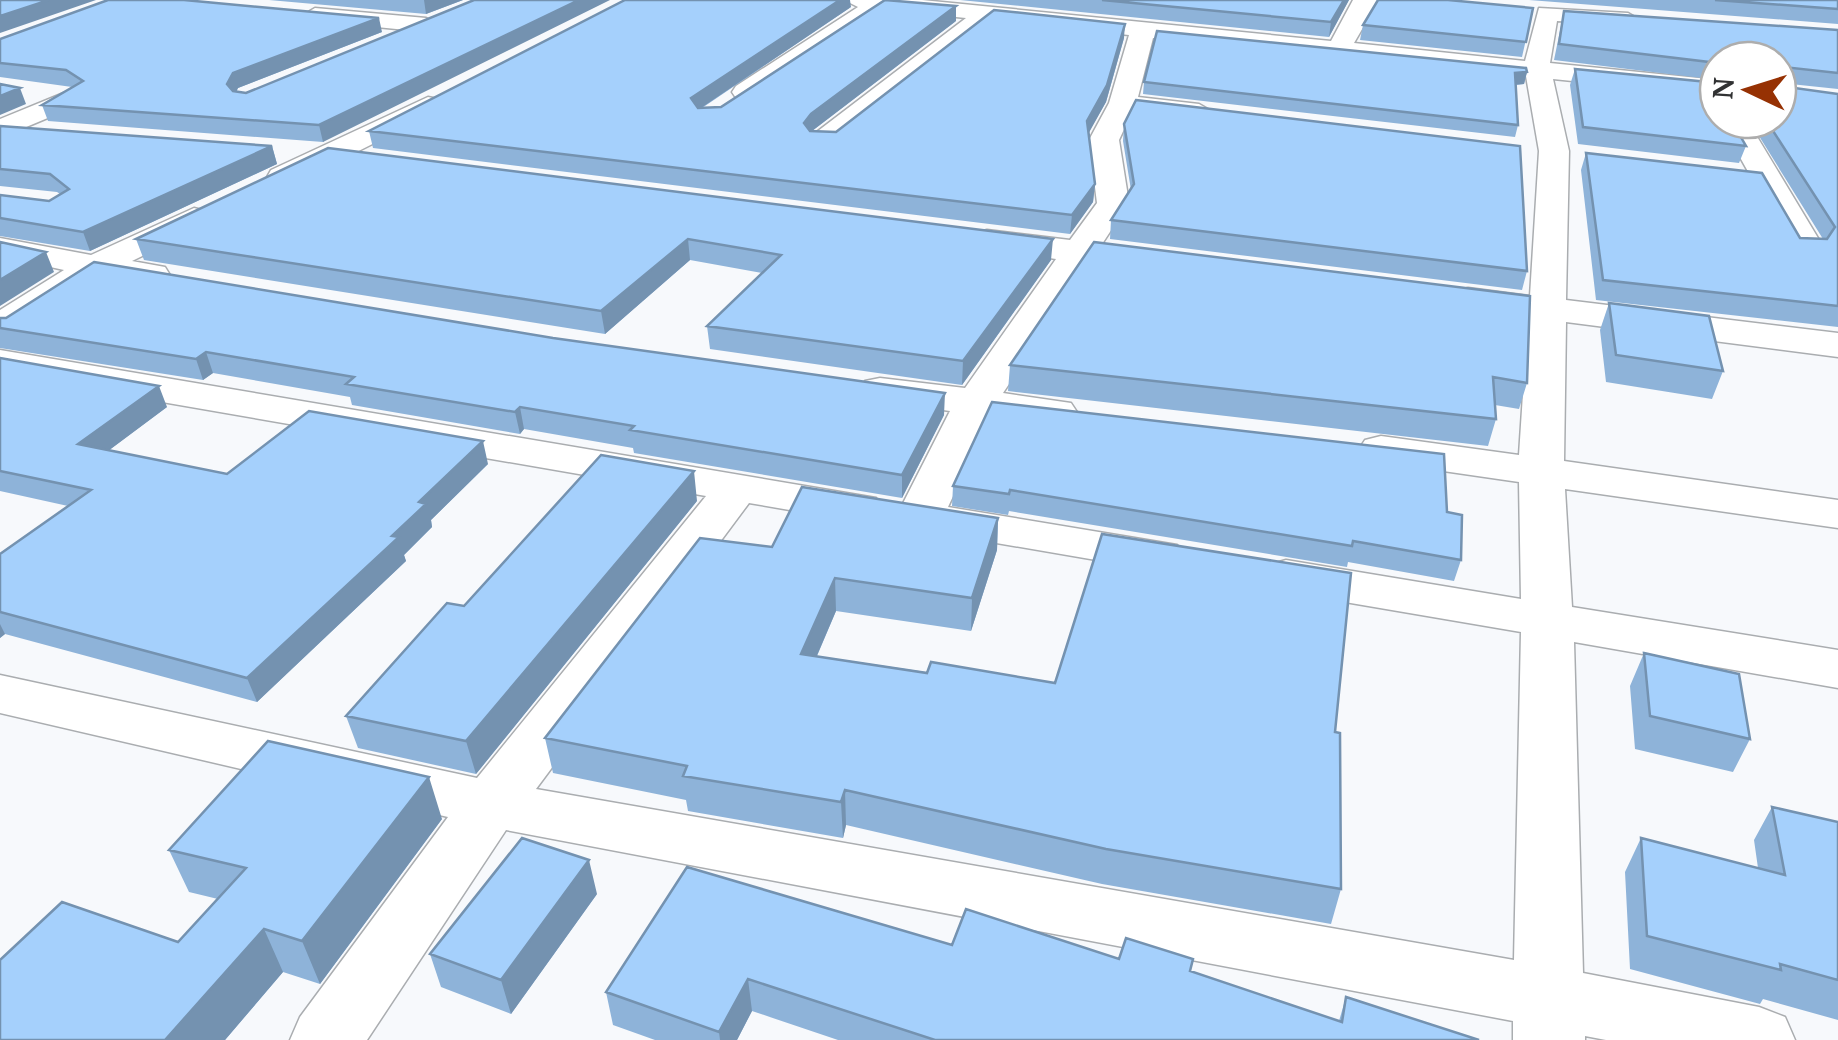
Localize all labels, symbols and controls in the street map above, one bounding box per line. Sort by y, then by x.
north arrow [1698,40,1798,140]
text: N [1703,76,1742,100]

